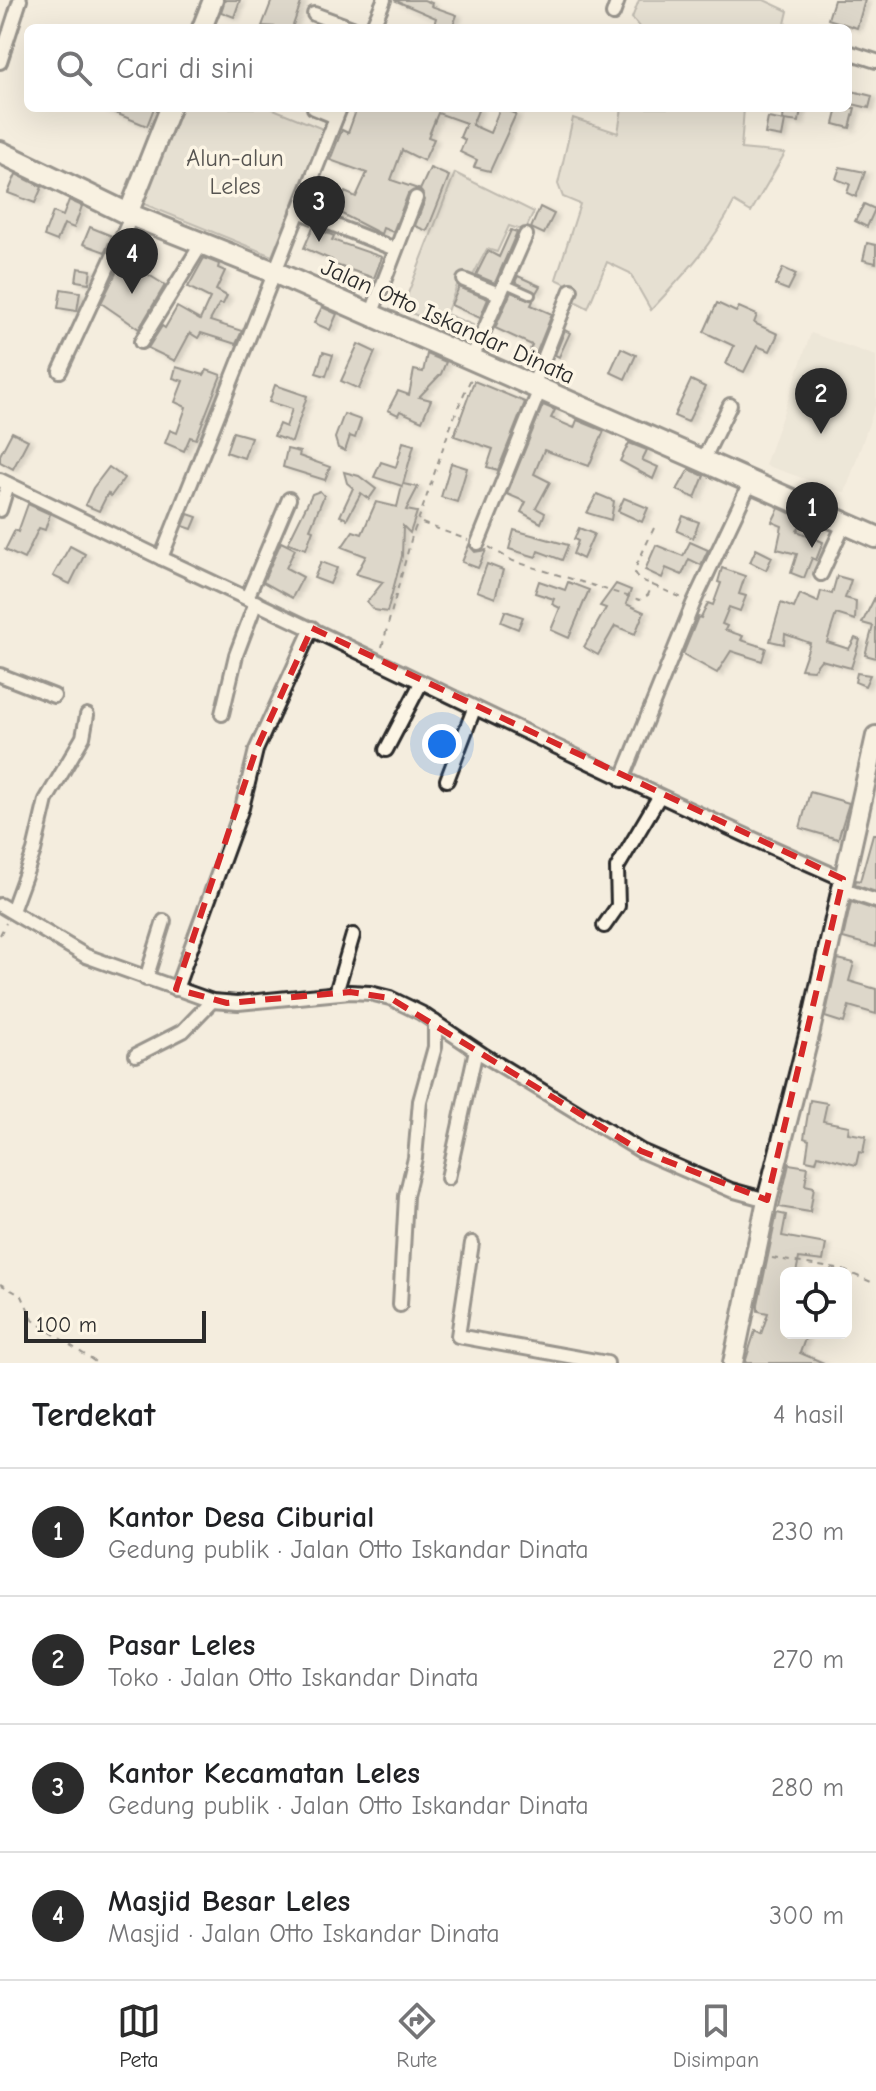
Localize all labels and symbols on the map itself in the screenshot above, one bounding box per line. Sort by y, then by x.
park label: Alun-alun Leles [186,144,284,200]
pin: 3 [293,176,345,242]
pin: 4 [106,228,158,294]
street label: Jalan Otto Iskandar Dinata [317,252,579,390]
pin: 2 [795,368,847,434]
pin: 1 [786,482,838,548]
your location [422,724,462,764]
scale bar [24,1307,206,1343]

